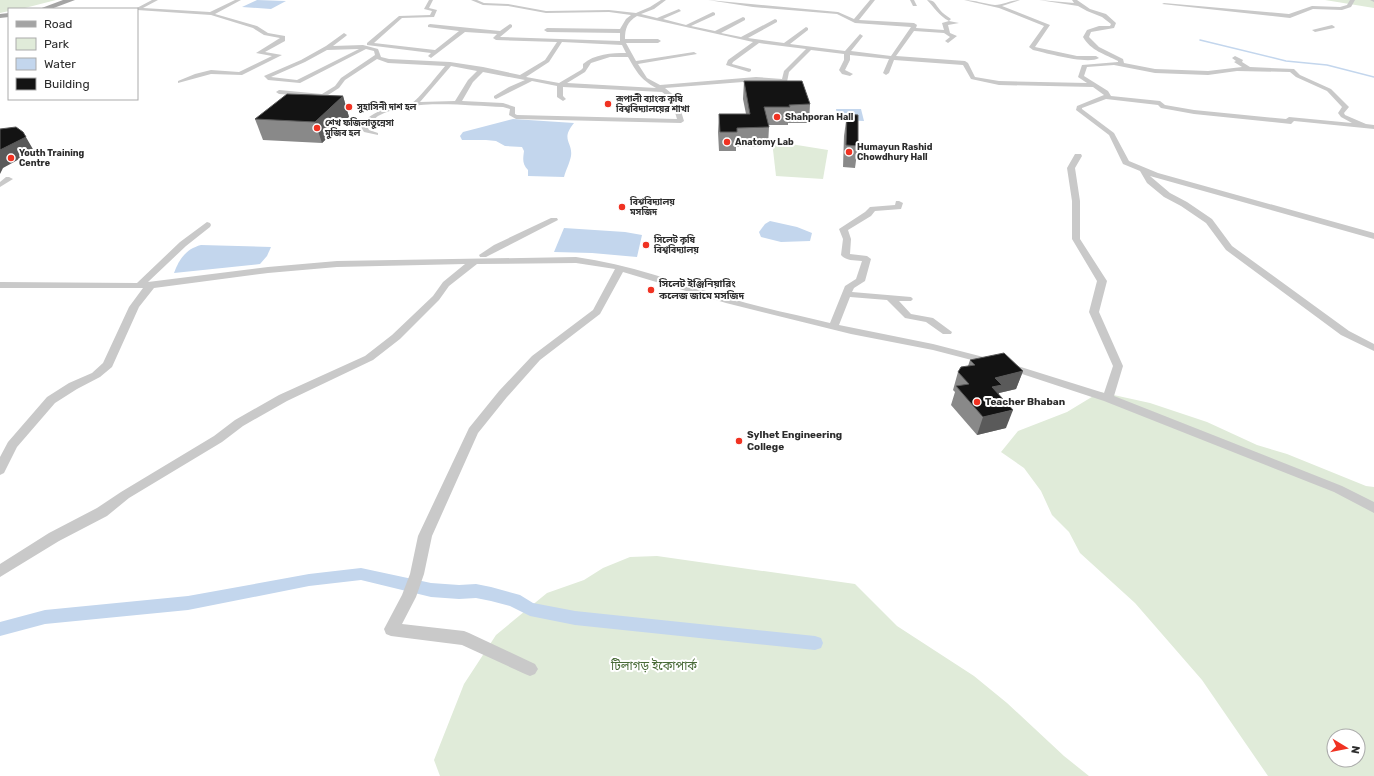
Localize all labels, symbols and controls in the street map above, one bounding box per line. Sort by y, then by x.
legend [8,8,138,100]
text: Road [44,17,72,31]
text: Park [44,37,70,51]
text: Water [44,57,76,71]
text: Building [44,77,90,91]
place label: রূপালী ব্যাংক কৃষি বিশ্ববিদ্যালয়ের শাখা [615,93,690,114]
marker: রূপালী ব্যাংক কৃষি বিশ্ববিদ্যালয়ের শাখা [603,99,613,109]
place label: সুহাসিনী দাশ হল [356,101,417,113]
marker: সুহাসিনী দাশ হল [344,102,354,112]
marker: Shahporan Hall [772,112,782,122]
place label: Shahporan Hall [785,112,854,122]
place label: শেখ ফজিলাতুন্নেসা মুজিব হল [324,117,394,139]
marker: শেখ ফজিলাতুন্নেসা মুজিব হল [312,123,322,133]
marker: Anatomy Lab [722,137,732,147]
place label: Anatomy Lab [735,137,794,147]
place label: Humayun Rashid Chowdhury Hall [857,142,933,162]
marker: Humayun Rashid Chowdhury Hall [844,147,854,157]
place label: Youth Training Centre [19,148,85,168]
marker: Youth Training Centre [6,153,16,163]
place label: বিশ্ববিদ্যালয় মসজিদ [629,196,675,217]
marker: বিশ্ববিদ্যালয় মসজিদ [617,202,627,212]
place label: সিলেট কৃষি বিশ্ববিদ্যালয় [653,234,699,255]
marker: সিলেট কৃষি বিশ্ববিদ্যালয় [641,240,651,250]
place label: সিলেট ইঞ্জিনিয়ারিং কলেজ জামে মসজিদ [658,278,745,302]
marker: সিলেট ইঞ্জিনিয়ারিং কলেজ জামে মসজিদ [646,285,656,295]
place label: Teacher Bhaban [985,396,1065,408]
marker: Teacher Bhaban [972,397,982,407]
place label: Sylhet Engineering College [747,429,842,453]
marker: Sylhet Engineering College [734,436,744,446]
park label: টিলাগড় ইকোপার্ক [610,658,697,673]
north arrow [1326,728,1366,768]
text: N [1348,745,1362,755]

